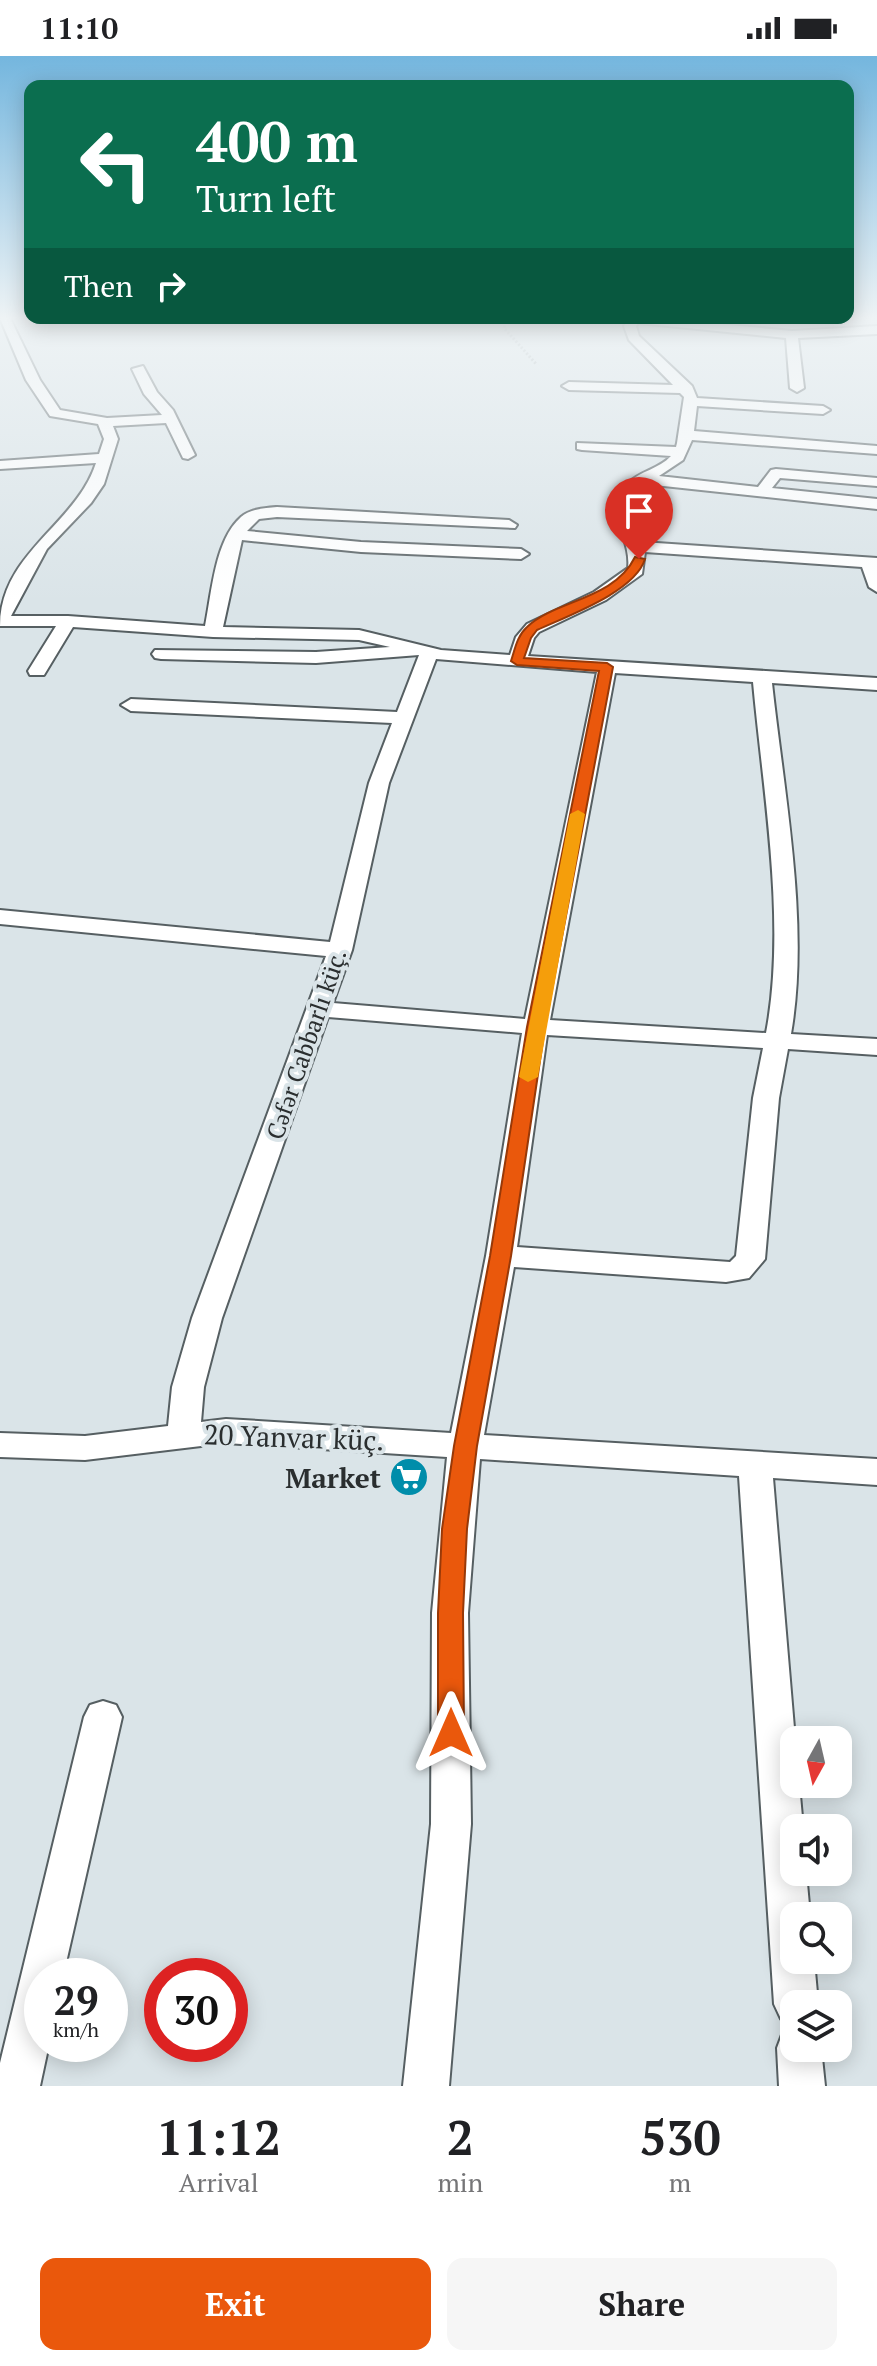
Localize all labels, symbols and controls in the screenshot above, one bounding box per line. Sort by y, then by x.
text: 11:10 [40,8,118,48]
text: 400 m [196,104,358,178]
icon: left [64,112,168,216]
text: Turn left [196,175,336,222]
icon: right [149,264,193,308]
text: Then [64,266,133,306]
pin [605,477,673,559]
icon: arrive [617,489,661,533]
street label: Cəfər Cabbarlı küç. [258,945,354,1143]
street label: 20 Yanvar küç. [203,1415,385,1459]
supermarket icon: Market [388,1456,430,1498]
place label: Market [285,1459,381,1496]
position arrow [409,1691,493,1775]
north arrow [780,1726,852,1798]
map controls [780,1726,852,2062]
button: sound [780,1814,852,1886]
button: search [780,1902,852,1974]
speed limit sign: 30 [144,1958,248,2062]
text: 29 [53,1973,99,2026]
button: layers [780,1990,852,2062]
text: km/h [53,2016,99,2043]
text: 11:12 [156,2105,281,2169]
text: 2 [447,2105,474,2169]
text: 530 [639,2105,721,2169]
text: Arrival [179,2165,259,2199]
text: min [437,2165,483,2199]
text: m [669,2165,691,2199]
button: Exit [40,2258,431,2350]
button: Share [447,2258,837,2350]

